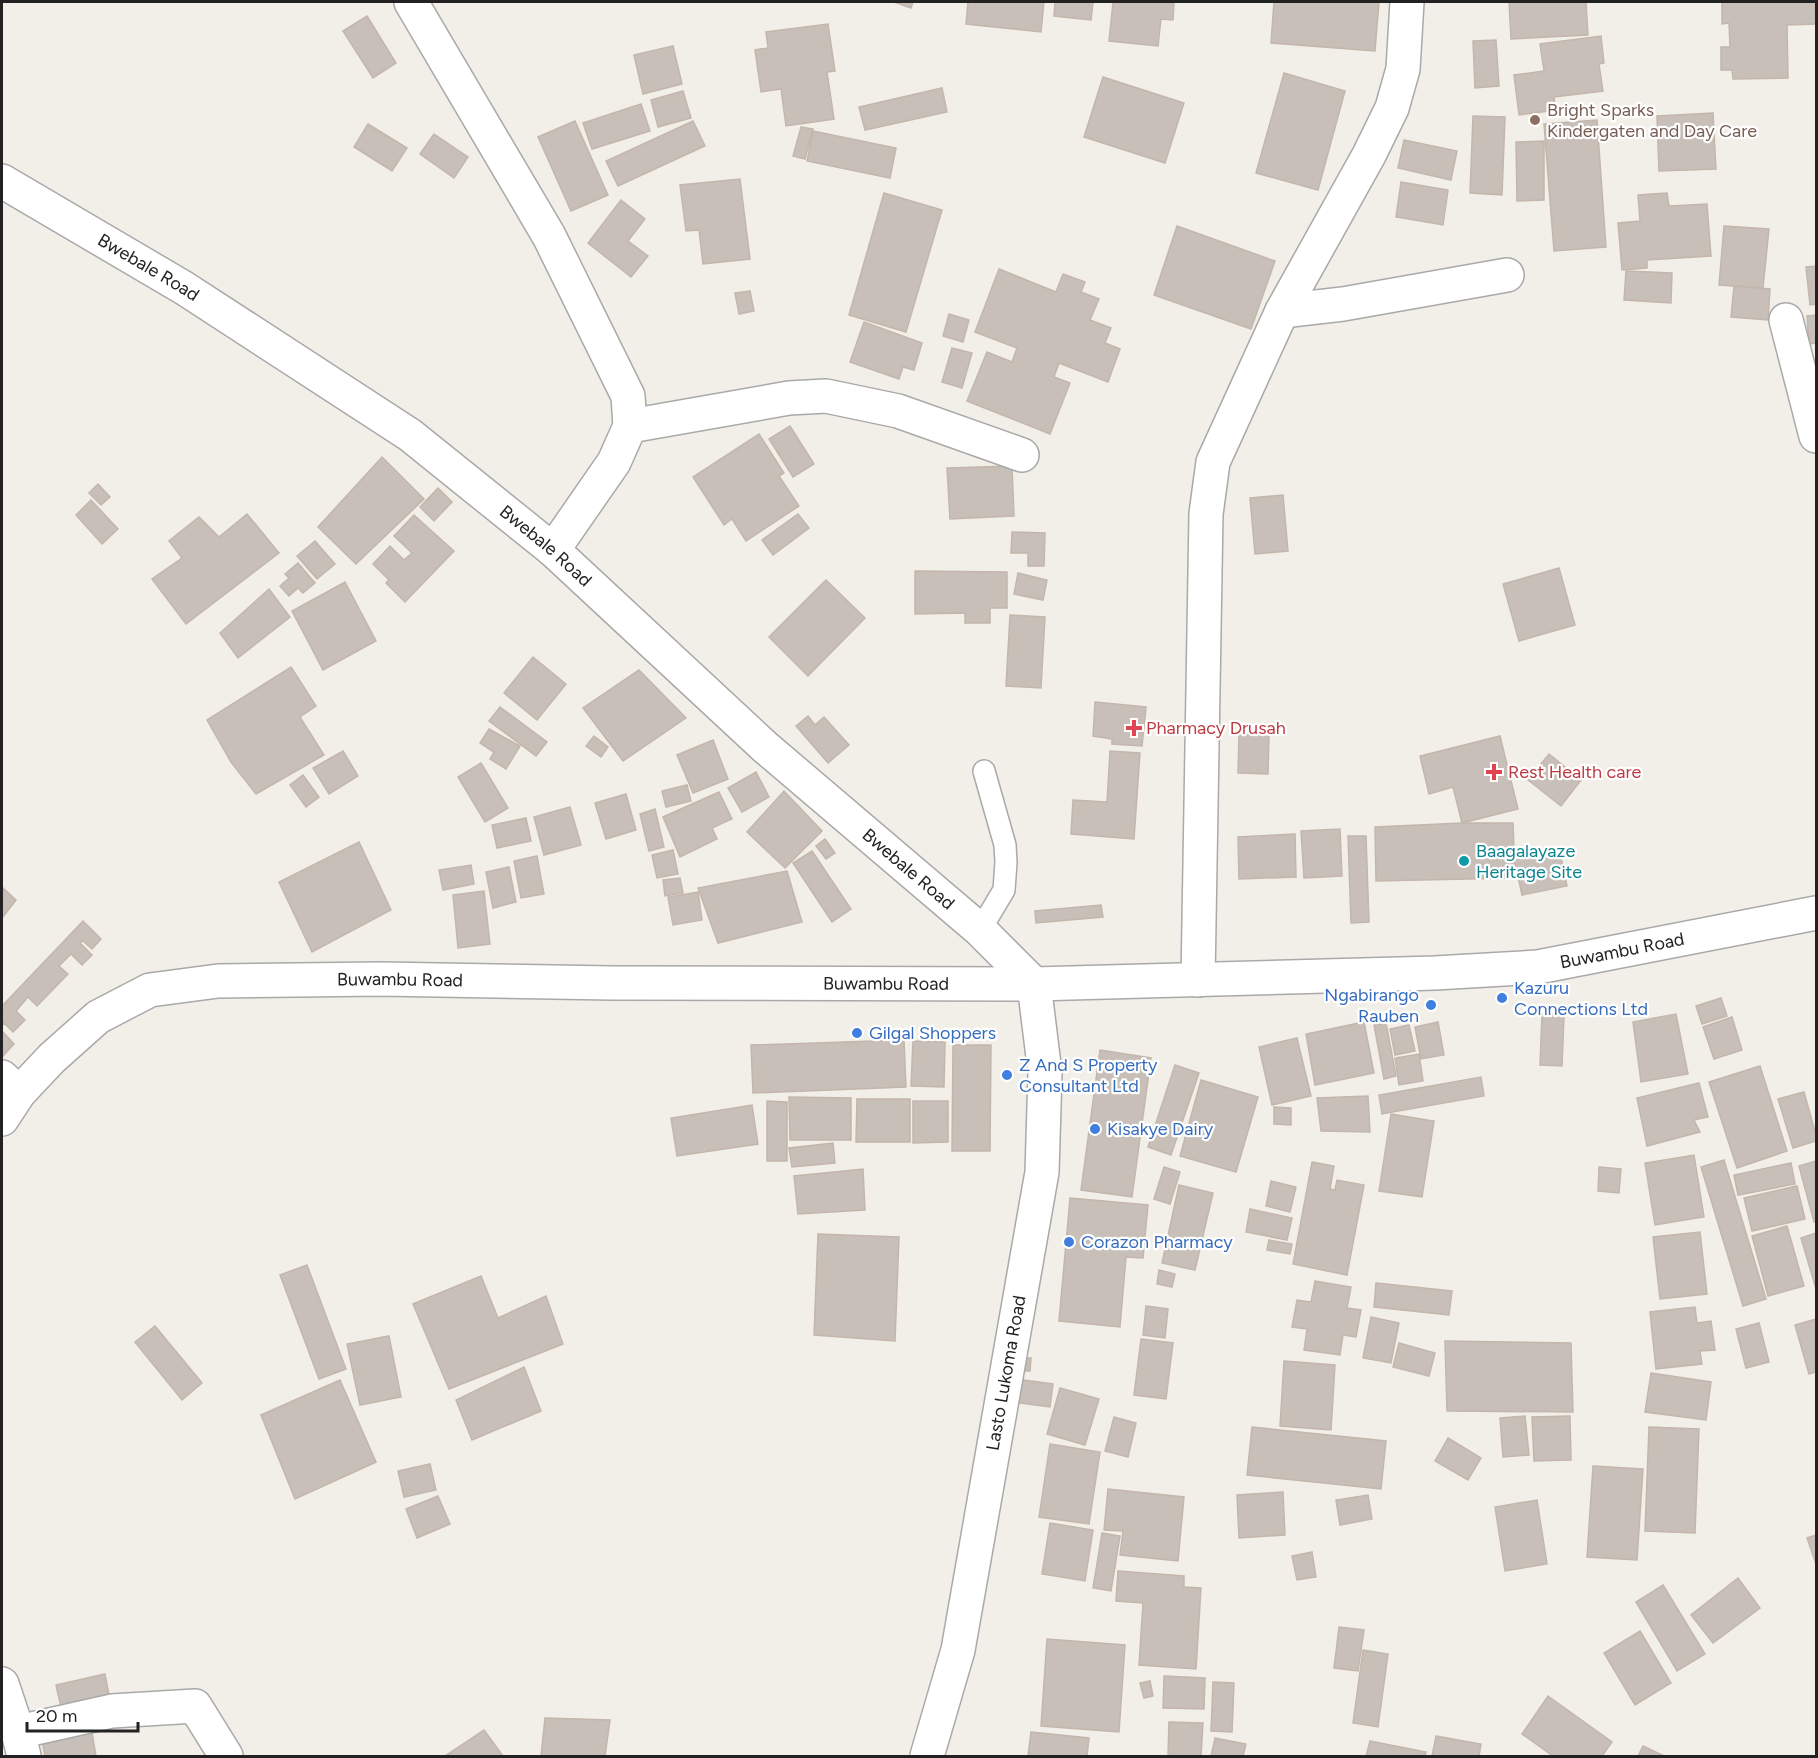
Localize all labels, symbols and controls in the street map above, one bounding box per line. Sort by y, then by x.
place label: Bright Sparks Kindergaten and Day Care [1547,99,1757,142]
marker: Bright Sparks Kindergaten and Day Care [1528,113,1542,127]
street label: Bwebale Road [94,229,203,306]
street label: Bwebale Road [495,500,596,591]
place label: Pharmacy Drusah [1146,717,1286,739]
marker: Pharmacy Drusah [1127,721,1141,735]
place label: Rest Health care [1508,761,1642,783]
marker: Rest Health care [1485,763,1503,781]
street label: Bwebale Road [858,824,959,914]
place label: Baagalayaze Heritage Site [1476,840,1582,883]
marker: Baagalayaze Heritage Site [1457,854,1471,868]
street label: Buwambu Road [1558,928,1686,973]
street label: Buwambu Road [337,968,463,991]
street label: Buwambu Road [823,972,949,995]
place label: Kazuru Connections Ltd [1514,977,1648,1020]
place label: Ngabirango Rauben [1324,984,1419,1027]
marker: Kazuru Connections Ltd [1495,991,1509,1005]
marker: Ngabirango Rauben [1424,998,1438,1012]
place label: Gilgal Shoppers [869,1022,996,1044]
marker: Gilgal Shoppers [850,1026,864,1040]
place label: Z And S Property Consultant Ltd [1019,1054,1158,1097]
marker: Z And S Property Consultant Ltd [1000,1068,1014,1082]
place label: Kisakye Dairy [1107,1118,1214,1140]
marker: Kisakye Dairy [1088,1122,1102,1136]
place label: Corazon Pharmacy [1081,1231,1233,1253]
marker: Corazon Pharmacy [1062,1235,1076,1249]
street label: Lasto Lukoma Road [982,1294,1030,1452]
scale bar [27,1695,138,1733]
text: 20 m [36,1705,77,1727]

